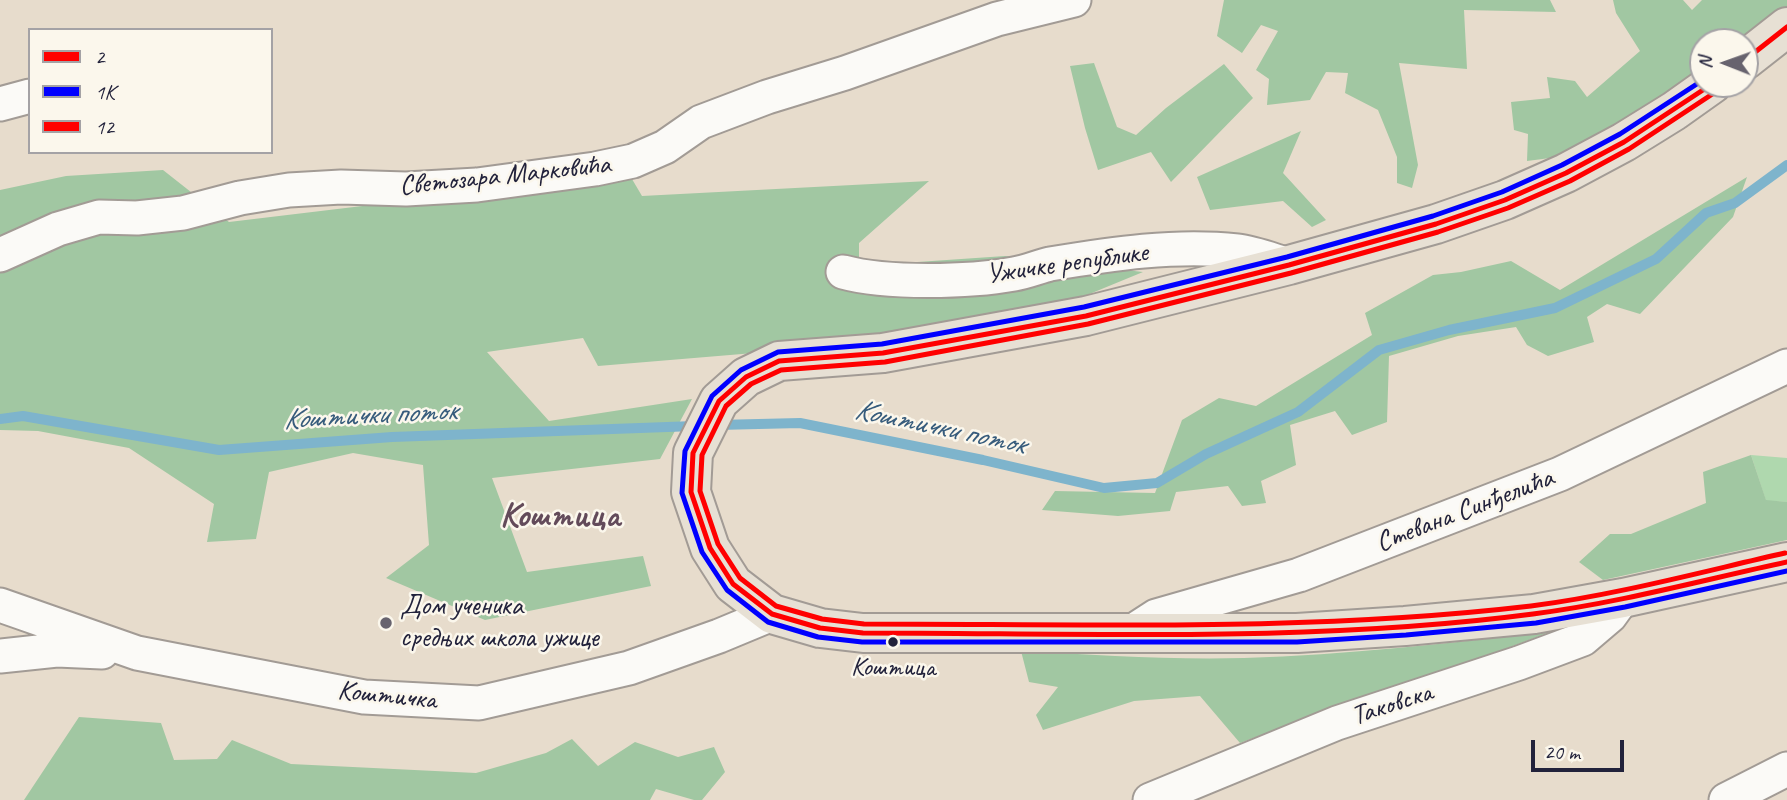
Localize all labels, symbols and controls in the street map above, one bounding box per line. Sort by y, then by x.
legend [28,28,273,154]
north arrow [1689,28,1759,98]
text: 2 [95,44,104,70]
text: N [1693,57,1717,69]
text: 1K [95,79,115,105]
text: 12 [95,114,114,140]
street label: Светозара Марковића [398,148,612,204]
street label: Ужичке републике [984,236,1150,292]
water label: Коштички поток [851,392,1029,464]
water label: Коштички поток [282,393,458,439]
street label: Стевана Синђелића [1371,462,1559,560]
district label: Коштица [500,496,620,538]
place label: Дом ученика средњих школа ужице [400,590,599,656]
marker: Дом ученика средњих школа ужице [378,615,394,631]
marker: Коштица [886,635,900,649]
place label: Коштица [851,652,935,684]
street label: Коштичка [336,674,438,718]
street label: Таковска [1347,676,1437,734]
scale bar [1535,726,1628,770]
text: 20 m [1544,739,1580,765]

